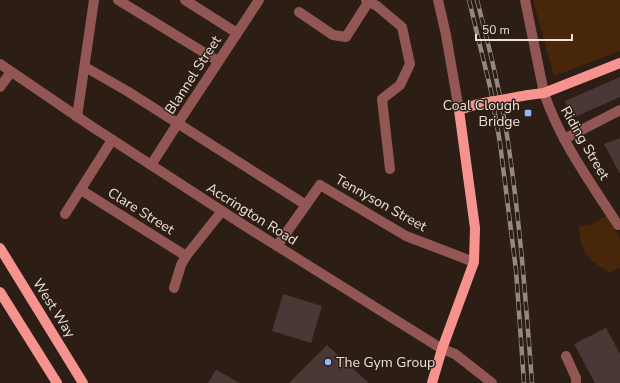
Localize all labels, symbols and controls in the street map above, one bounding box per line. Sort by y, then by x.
scale bar [476,16,572,42]
text: 50 m [482,22,510,38]
street label: Blannel Street [160,32,226,118]
place label: Coal Clough Bridge [443,96,520,131]
street label: Riding Street [556,103,614,183]
marker: Coal Clough Bridge [523,108,533,118]
street label: Tennyson Street [332,170,430,236]
street label: Accrington Road [203,178,301,250]
street label: Clare Street [104,183,178,239]
street label: West Way [28,275,80,342]
place label: The Gym Group [336,353,435,372]
marker: The Gym Group [323,357,333,367]

